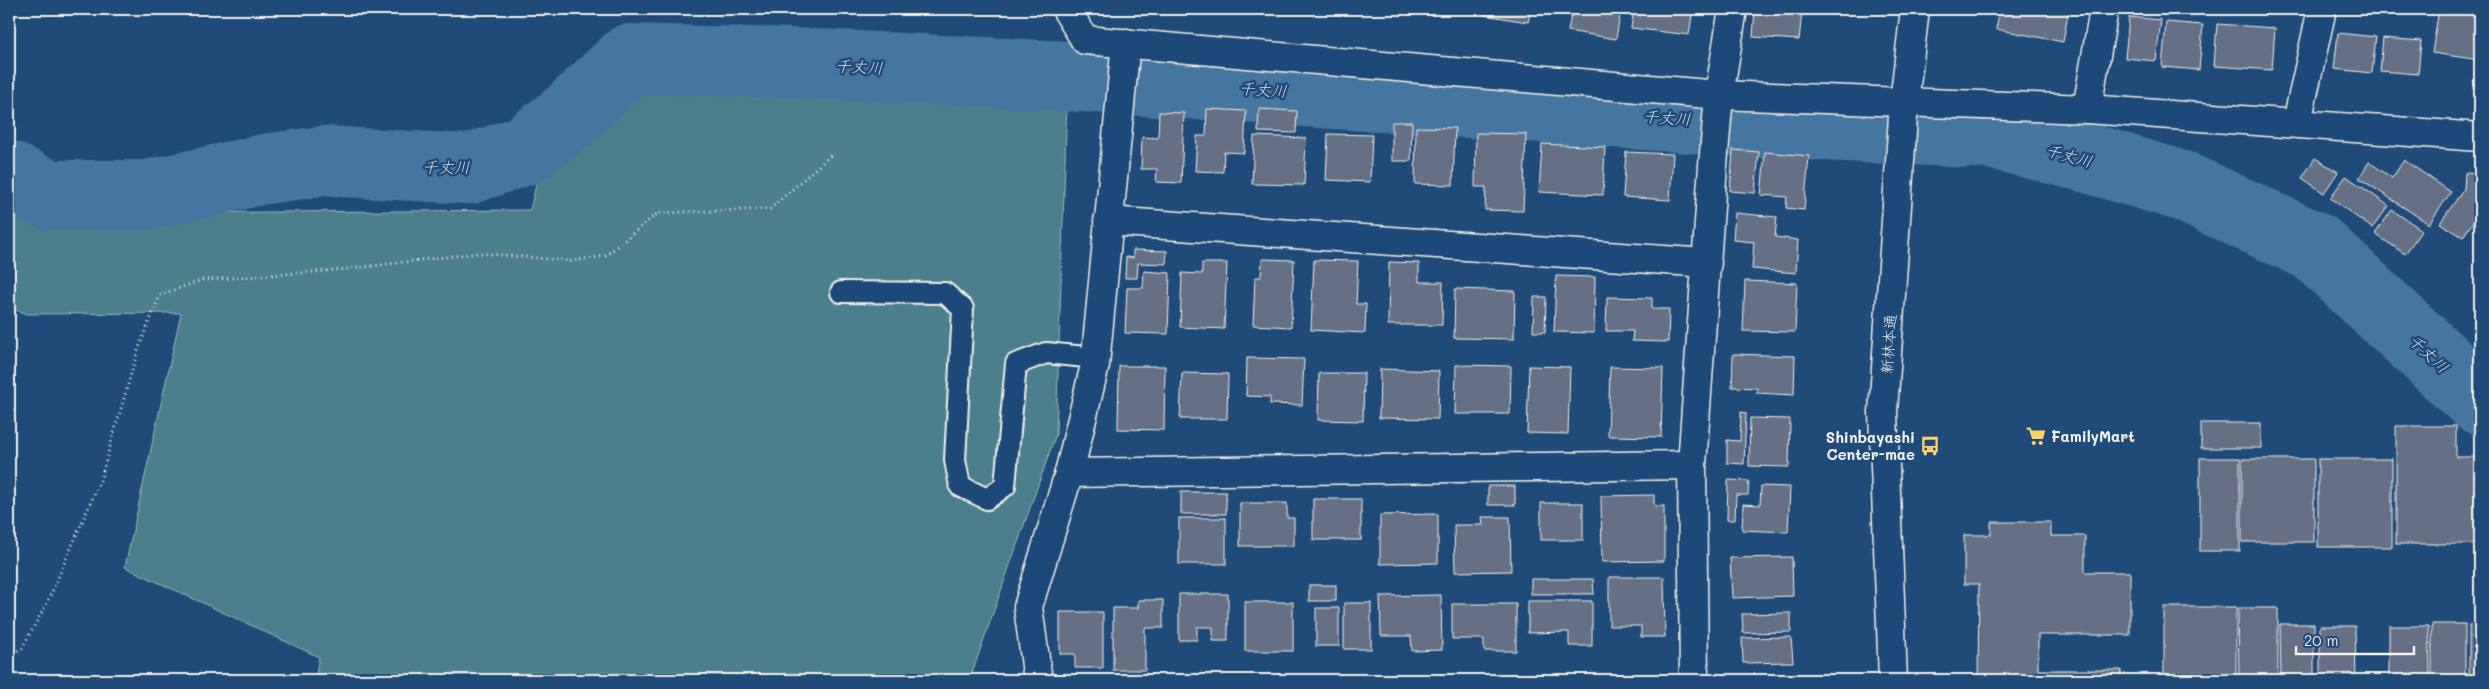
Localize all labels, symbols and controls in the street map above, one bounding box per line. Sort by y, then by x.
water label: 千丈川 [834,54,884,78]
water label: 千丈川 [1238,77,1288,101]
water label: 千丈川 [1642,105,1692,129]
water label: 千丈川 [2043,139,2095,171]
water label: 千丈川 [422,156,470,177]
street label: 新林本通 [1876,313,1900,375]
water label: 千丈川 [2404,329,2454,377]
supermarket icon: FamilyMart [2025,425,2047,447]
place label: FamilyMart [2051,426,2135,446]
place label: Shinbayashi Center-mae [1826,427,1915,464]
bus stop icon: Shinbayashi Center-mae [1919,435,1941,457]
scale bar [2296,624,2414,656]
text: 20 m [2304,630,2338,650]

